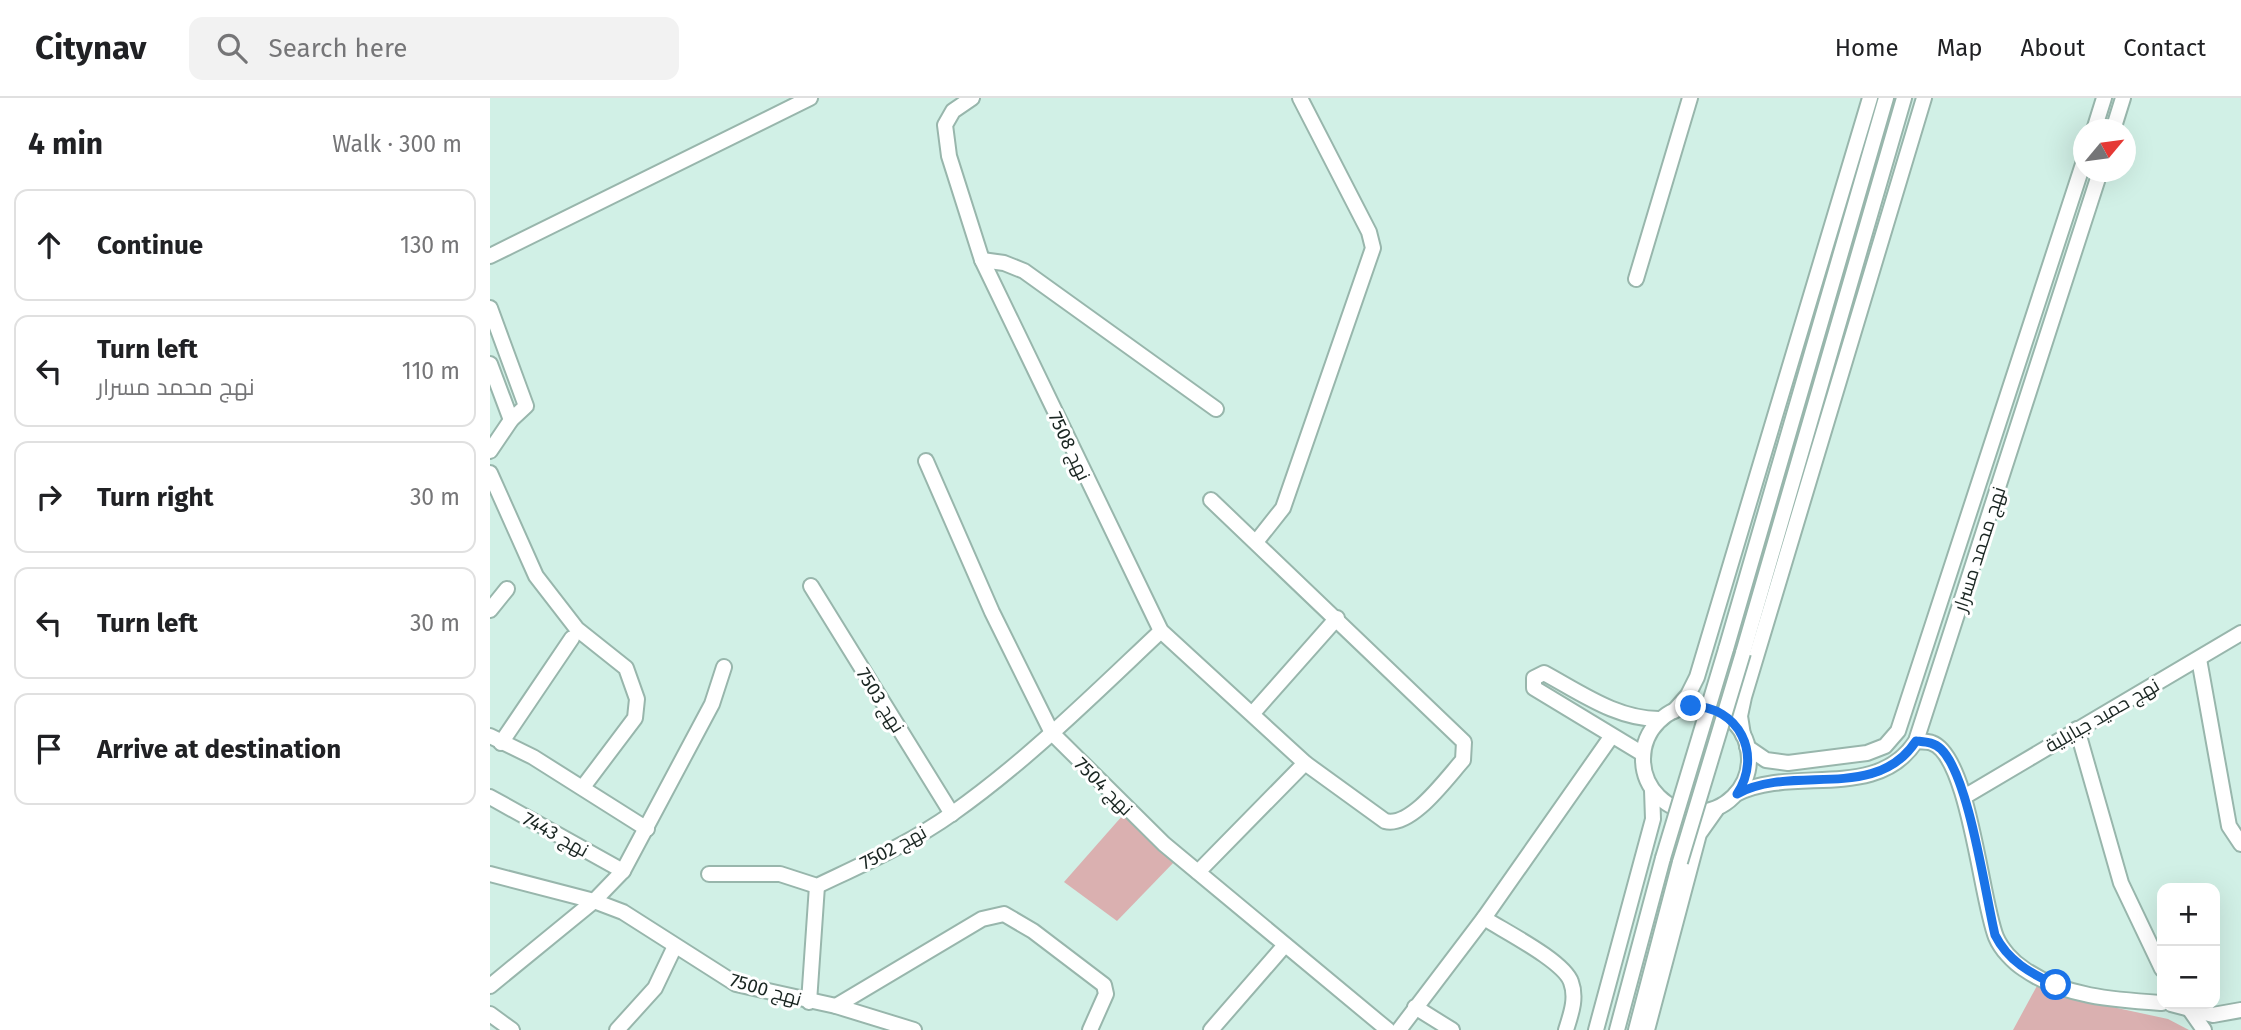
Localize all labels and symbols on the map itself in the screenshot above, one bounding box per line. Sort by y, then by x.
north arrow [2073,119,2136,182]
street label: نهج 7508 [1042,408,1095,485]
street label: نهج محمد مسرار [1948,484,2012,616]
street label: نهج 7503 [850,664,909,738]
street label: نهج حميد جبايلية [2041,673,2164,759]
route end [1675,690,1706,721]
street label: نهج 7504 [1068,752,1138,822]
street label: نهج 7443 [518,807,593,864]
street label: نهج 7502 [856,820,931,876]
street label: نهج 7500 [727,968,804,1013]
route start [2040,969,2071,1000]

